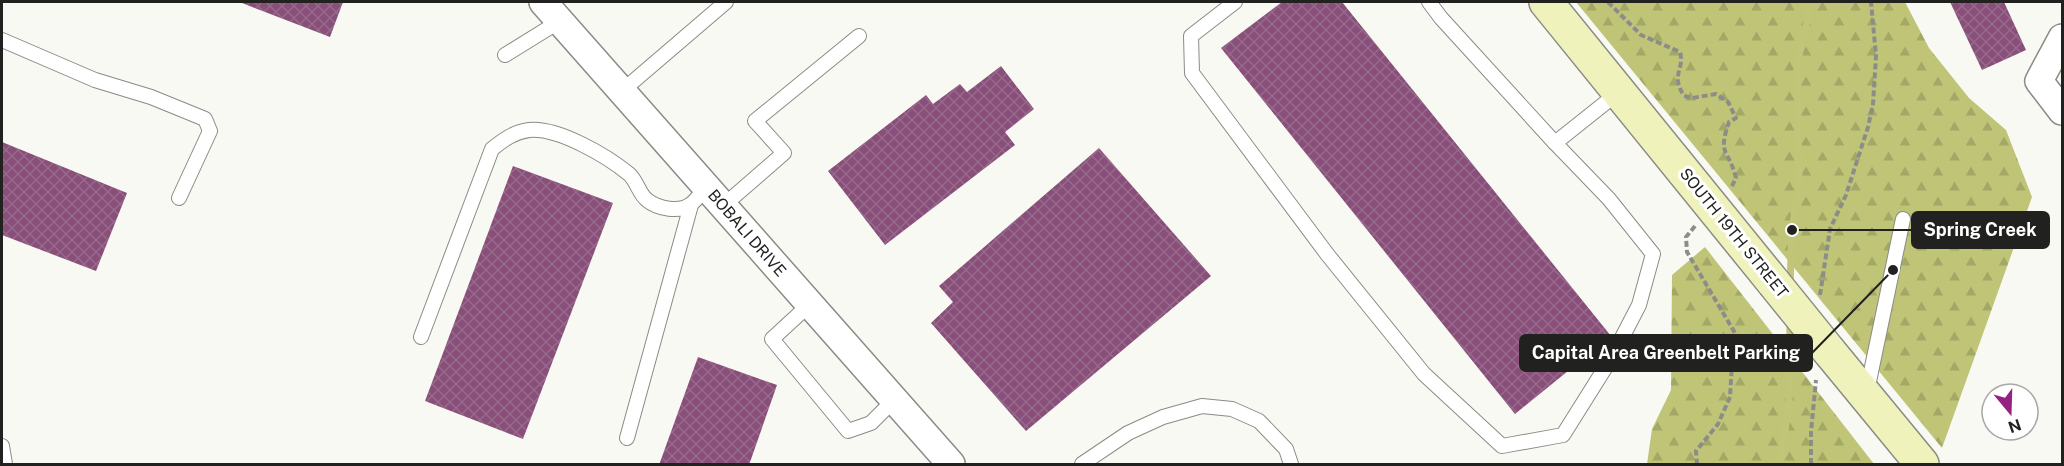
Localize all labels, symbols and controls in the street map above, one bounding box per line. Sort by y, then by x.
street label: SOUTH 19TH STREET [1676,164,1793,302]
street label: BOBALI DRIVE [704,186,790,280]
callout: Spring Creek [1912,212,2049,248]
text: Spring Creek [1923,219,2037,240]
callout: Capital Area Greenbelt Parking [1520,335,1812,371]
text: Capital Area Greenbelt Parking [1532,342,1800,363]
north arrow [1980,382,2040,442]
text: N [2006,415,2024,437]

